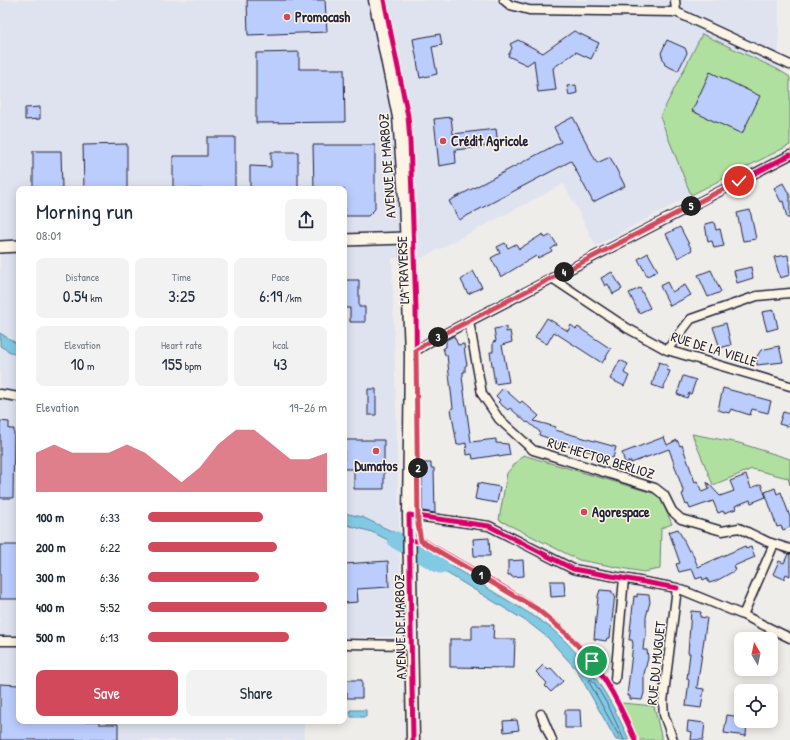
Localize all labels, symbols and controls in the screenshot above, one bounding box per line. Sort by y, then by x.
place label: Promocash [295,7,350,26]
marker: Promocash [282,12,292,22]
street label: AVENUE DE MARBOZ [373,113,400,219]
place label: Crédit Agricole [451,131,529,152]
marker: Crédit Agricole [438,136,448,146]
pin [722,164,756,198]
icon: check [728,170,750,192]
text: Morning run [36,196,133,226]
pin: 5 [681,196,701,216]
button: share [285,199,327,241]
text: 5 [689,199,693,213]
text: 08:01 [36,226,61,244]
street label: LA TRAVERSE [392,236,413,304]
pin: 4 [554,262,574,282]
text: 4 [562,265,566,279]
text: Distance [66,270,99,284]
text: Time [172,270,191,284]
text: Pace [271,270,290,284]
text: 0.54 [63,284,88,307]
text: 3:25 [168,284,195,307]
text: 6:19 [259,284,282,307]
text: km [88,291,102,305]
text: /km [282,291,302,305]
street label: RUE DE LA VIELLE [669,326,759,371]
pin: 3 [428,327,448,347]
text: 3 [436,330,440,344]
text: Elevation [64,338,101,352]
text: Heart rate [161,338,202,352]
text: kcal [272,338,289,352]
text: 10 [71,352,84,375]
text: 155 [162,352,182,375]
text: 43 [274,352,288,375]
text: m [84,359,94,373]
text: bpm [182,359,201,373]
text: Elevation [36,398,79,416]
text: 19–26 m [289,398,327,416]
street label: RUE HECTOR BERLIOZ [545,432,657,483]
marker: Dumatos [371,446,381,456]
place label: Dumatos [354,456,398,475]
pin: 2 [408,458,428,478]
text: 2 [415,461,421,475]
place label: Agorespace [592,502,650,523]
marker: Agorespace [579,507,589,517]
text: 100 m [36,508,64,526]
text: 6:33 [100,508,120,526]
text: 200 m [36,538,66,556]
text: 6:22 [100,538,120,556]
pin: 1 [471,565,491,585]
text: 300 m [36,568,65,586]
text: 6:36 [100,568,119,586]
text: 1 [479,568,483,582]
street label: AVENUE DE MARBOZ [389,574,410,680]
text: 400 m [36,598,64,616]
text: 5:52 [100,598,120,616]
street label: RUE DU MUGUET [642,620,669,706]
text: 500 m [36,628,65,646]
text: 6:13 [100,628,119,646]
north arrow [734,632,778,676]
map controls [734,632,778,728]
pin [575,644,609,678]
icon: arrive [581,650,603,672]
button: Save [36,670,178,716]
button: Share [186,670,327,716]
button: locate [734,684,778,728]

